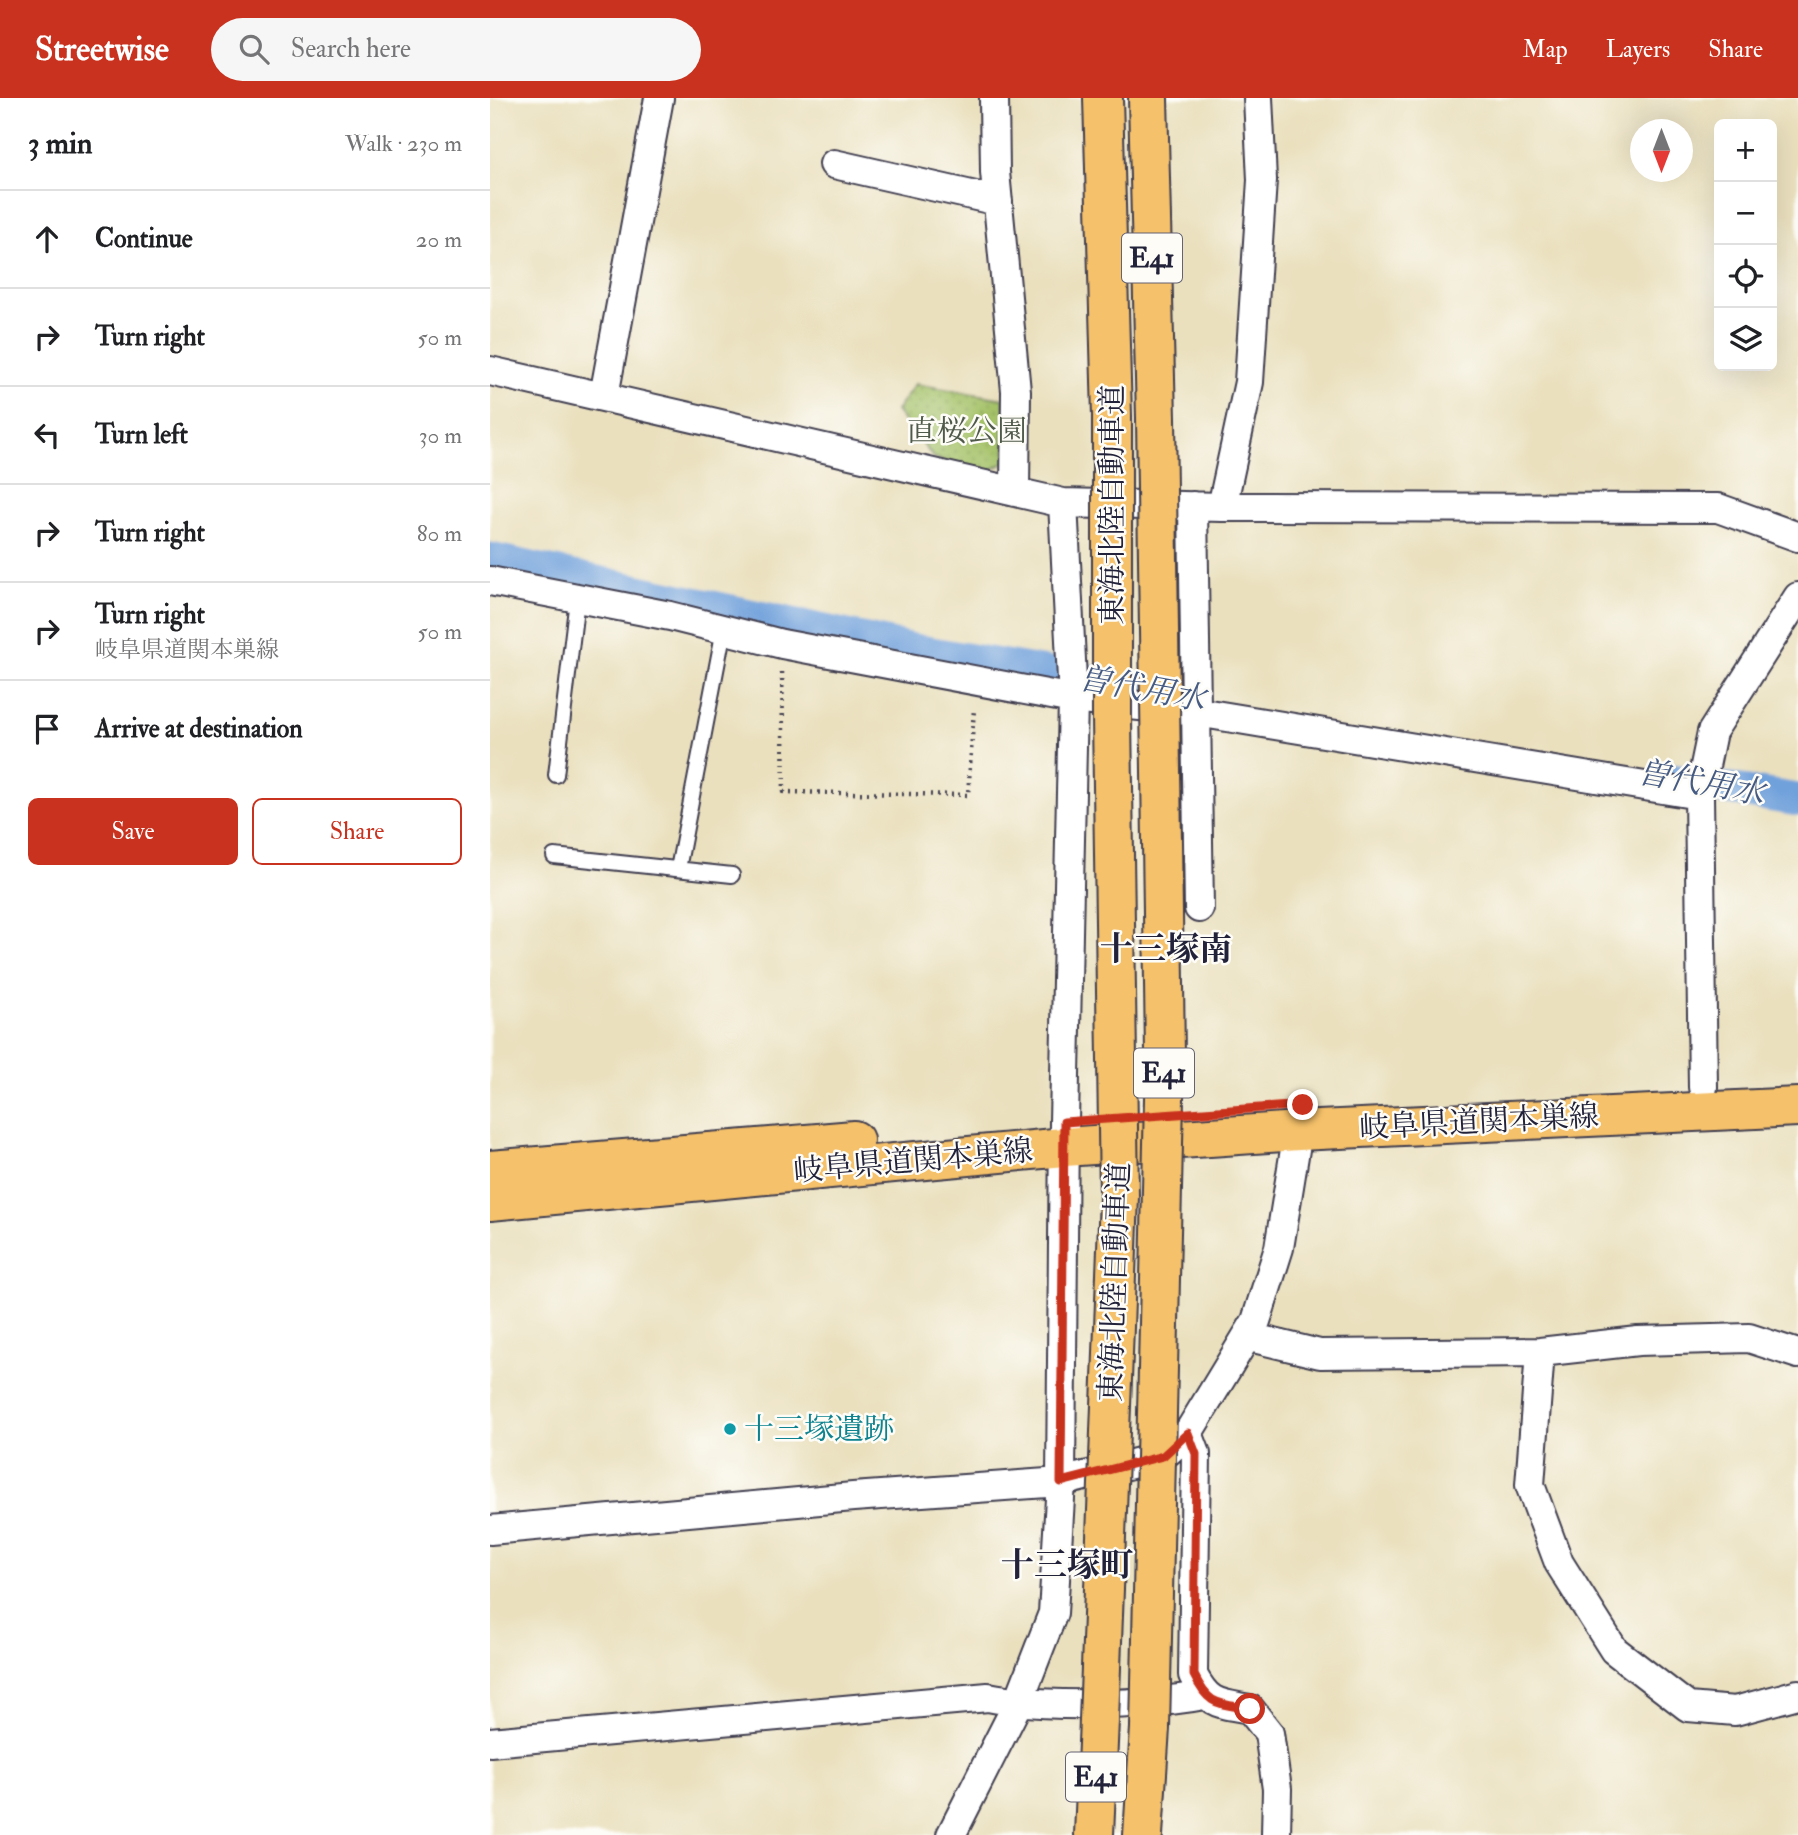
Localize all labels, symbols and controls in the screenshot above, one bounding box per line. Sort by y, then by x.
search box [211,18,701,81]
text: Streetwise [35,29,169,70]
icon: search [235,30,273,68]
text: Search here [291,33,411,65]
text: Map [1523,34,1568,65]
text: Layers [1606,34,1670,65]
text: Share [1708,34,1763,65]
north arrow [1630,119,1693,182]
map controls [1714,119,1777,371]
button: + [1714,119,1777,182]
text: 3 min [28,125,93,162]
text: Walk · 230 m [345,129,462,158]
button: − [1714,182,1777,245]
icon: ahead [28,220,66,258]
text: Continue [95,223,193,255]
text: 20 m [416,225,462,254]
road number: E41 [1122,234,1182,282]
button: locate [1714,245,1777,308]
button: layers [1714,308,1777,371]
icon: right [28,318,66,356]
text: Turn right [95,321,205,353]
text: 50 m [418,323,462,352]
street label: 東海北陸自動車道 [1094,385,1131,625]
park label: 直桜公園 [907,413,1027,450]
icon: left [28,416,66,454]
text: Turn left [95,419,188,451]
text: 30 m [419,421,462,450]
icon: right [28,514,66,552]
text: Turn right [95,517,205,549]
text: 80 m [417,519,462,548]
text: Turn right [95,599,205,631]
icon: right [28,612,66,650]
text: 50 m [418,617,462,646]
text: 岐阜県道関本巣線 [95,635,279,664]
water label: 曽代用水 [1075,658,1211,720]
icon: arrive [28,710,66,748]
text: Arrive at destination [95,713,303,745]
water label: 曽代用水 [1634,752,1770,814]
button: Save [28,798,238,865]
button: Share [252,798,462,865]
district label: 十三塚南 [1100,929,1232,970]
road number: E41 [1134,1048,1194,1098]
route end [1287,1089,1318,1120]
street label: 岐阜県道関本巣線 [1358,1097,1600,1147]
street label: 岐阜県道関本巣線 [792,1132,1034,1190]
street label: 東海北陸自動車道 [1092,1161,1138,1403]
place label: 十三塚遺跡 [744,1411,894,1448]
marker: 十三塚遺跡 [722,1421,738,1437]
district label: 十三塚町 [1001,1545,1133,1586]
route start [1234,1693,1265,1724]
road number: E41 [1066,1752,1126,1802]

